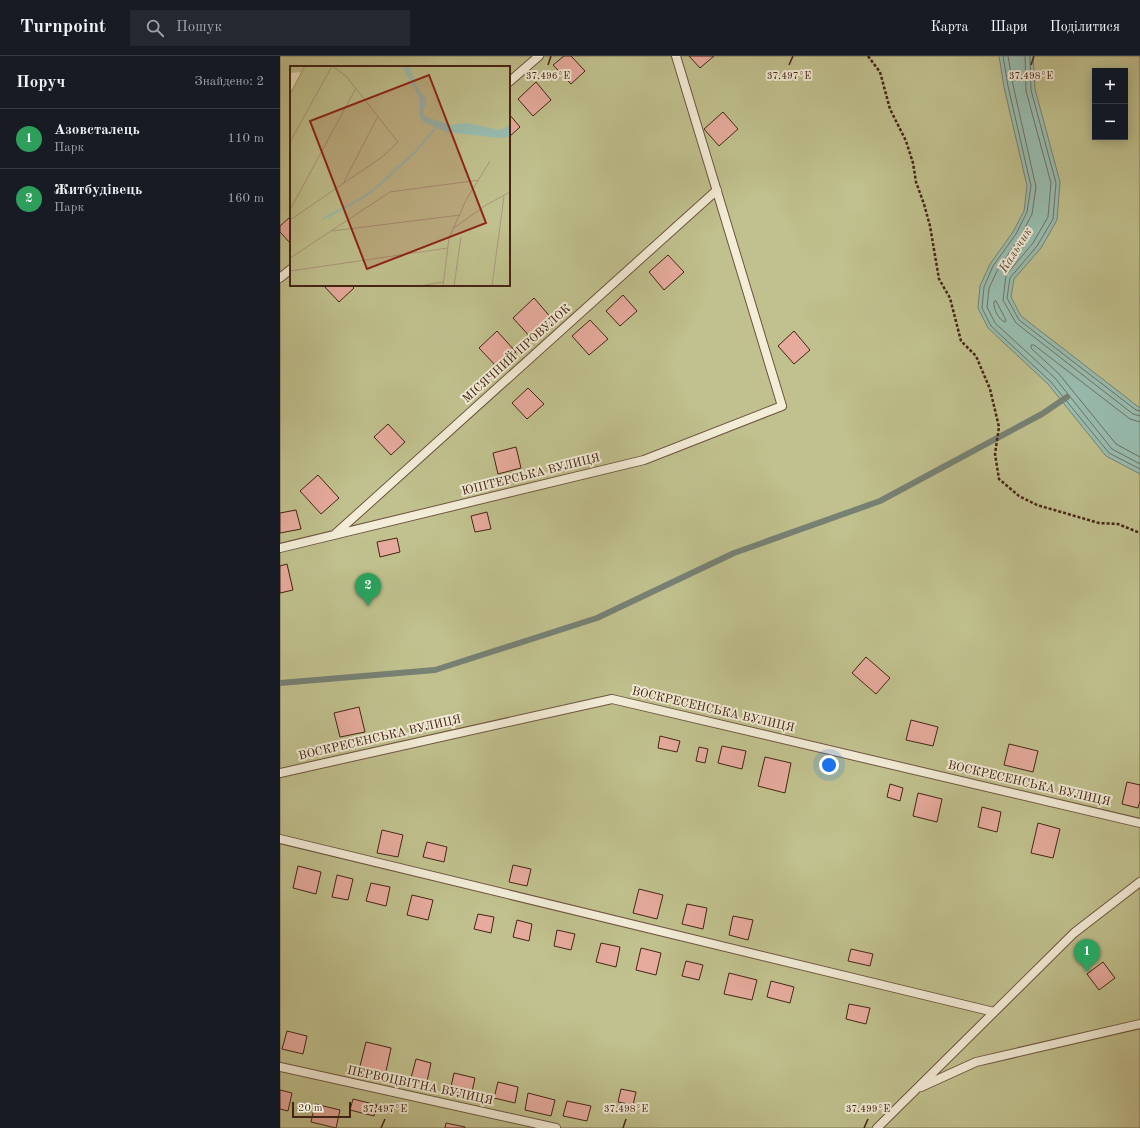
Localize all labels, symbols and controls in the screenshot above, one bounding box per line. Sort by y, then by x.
search box [130,10,410,46]
icon: search [144,17,166,39]
text: Turnpoint [20,18,106,37]
text: Пошук [176,20,222,35]
text: Карта [931,20,969,34]
text: Шари [991,20,1028,34]
text: Поділитися [1050,20,1120,34]
inset map [290,66,510,286]
map controls [1092,68,1128,140]
button: + [1092,68,1128,104]
text: 37.496°E [526,71,570,81]
text: 37.497°E [767,71,811,81]
text: 37.498°E [1009,71,1053,81]
text: Поруч [16,74,65,91]
text: Знайдено: 2 [195,75,264,88]
button: − [1092,104,1128,140]
text: Азовсталець [54,123,140,138]
text: 1 [25,132,33,145]
text: 110 m [227,132,264,145]
text: Парк [54,141,84,154]
text: Житбудівець [54,183,142,198]
text: 2 [25,192,33,205]
text: 160 m [227,192,264,205]
text: Парк [54,201,84,214]
water label: Кальчик [997,225,1035,276]
street label: МІСЯЧНИЙ ПРОВУЛОК [459,300,573,405]
street label: ЮПІТЕРСЬКА ВУЛИЦЯ [461,452,601,498]
pin: 2 [355,573,381,606]
street label: ВОСКРЕСЕНСЬКА ВУЛИЦЯ [631,685,795,735]
street label: ВОСКРЕСЕНСЬКА ВУЛИЦЯ [298,713,462,763]
your location [819,755,839,775]
street label: ВОСКРЕСЕНСЬКА ВУЛИЦЯ [947,759,1111,809]
pin: 1 [1074,939,1100,972]
street label: ПЕРВОЦВІТНА ВУЛИЦЯ [346,1065,494,1107]
scale bar [292,1100,351,1119]
text: 20 m [298,1103,323,1114]
text: 37.497°E [363,1104,407,1114]
text: 37.498°E [604,1104,648,1114]
text: 37.499°E [846,1104,890,1114]

